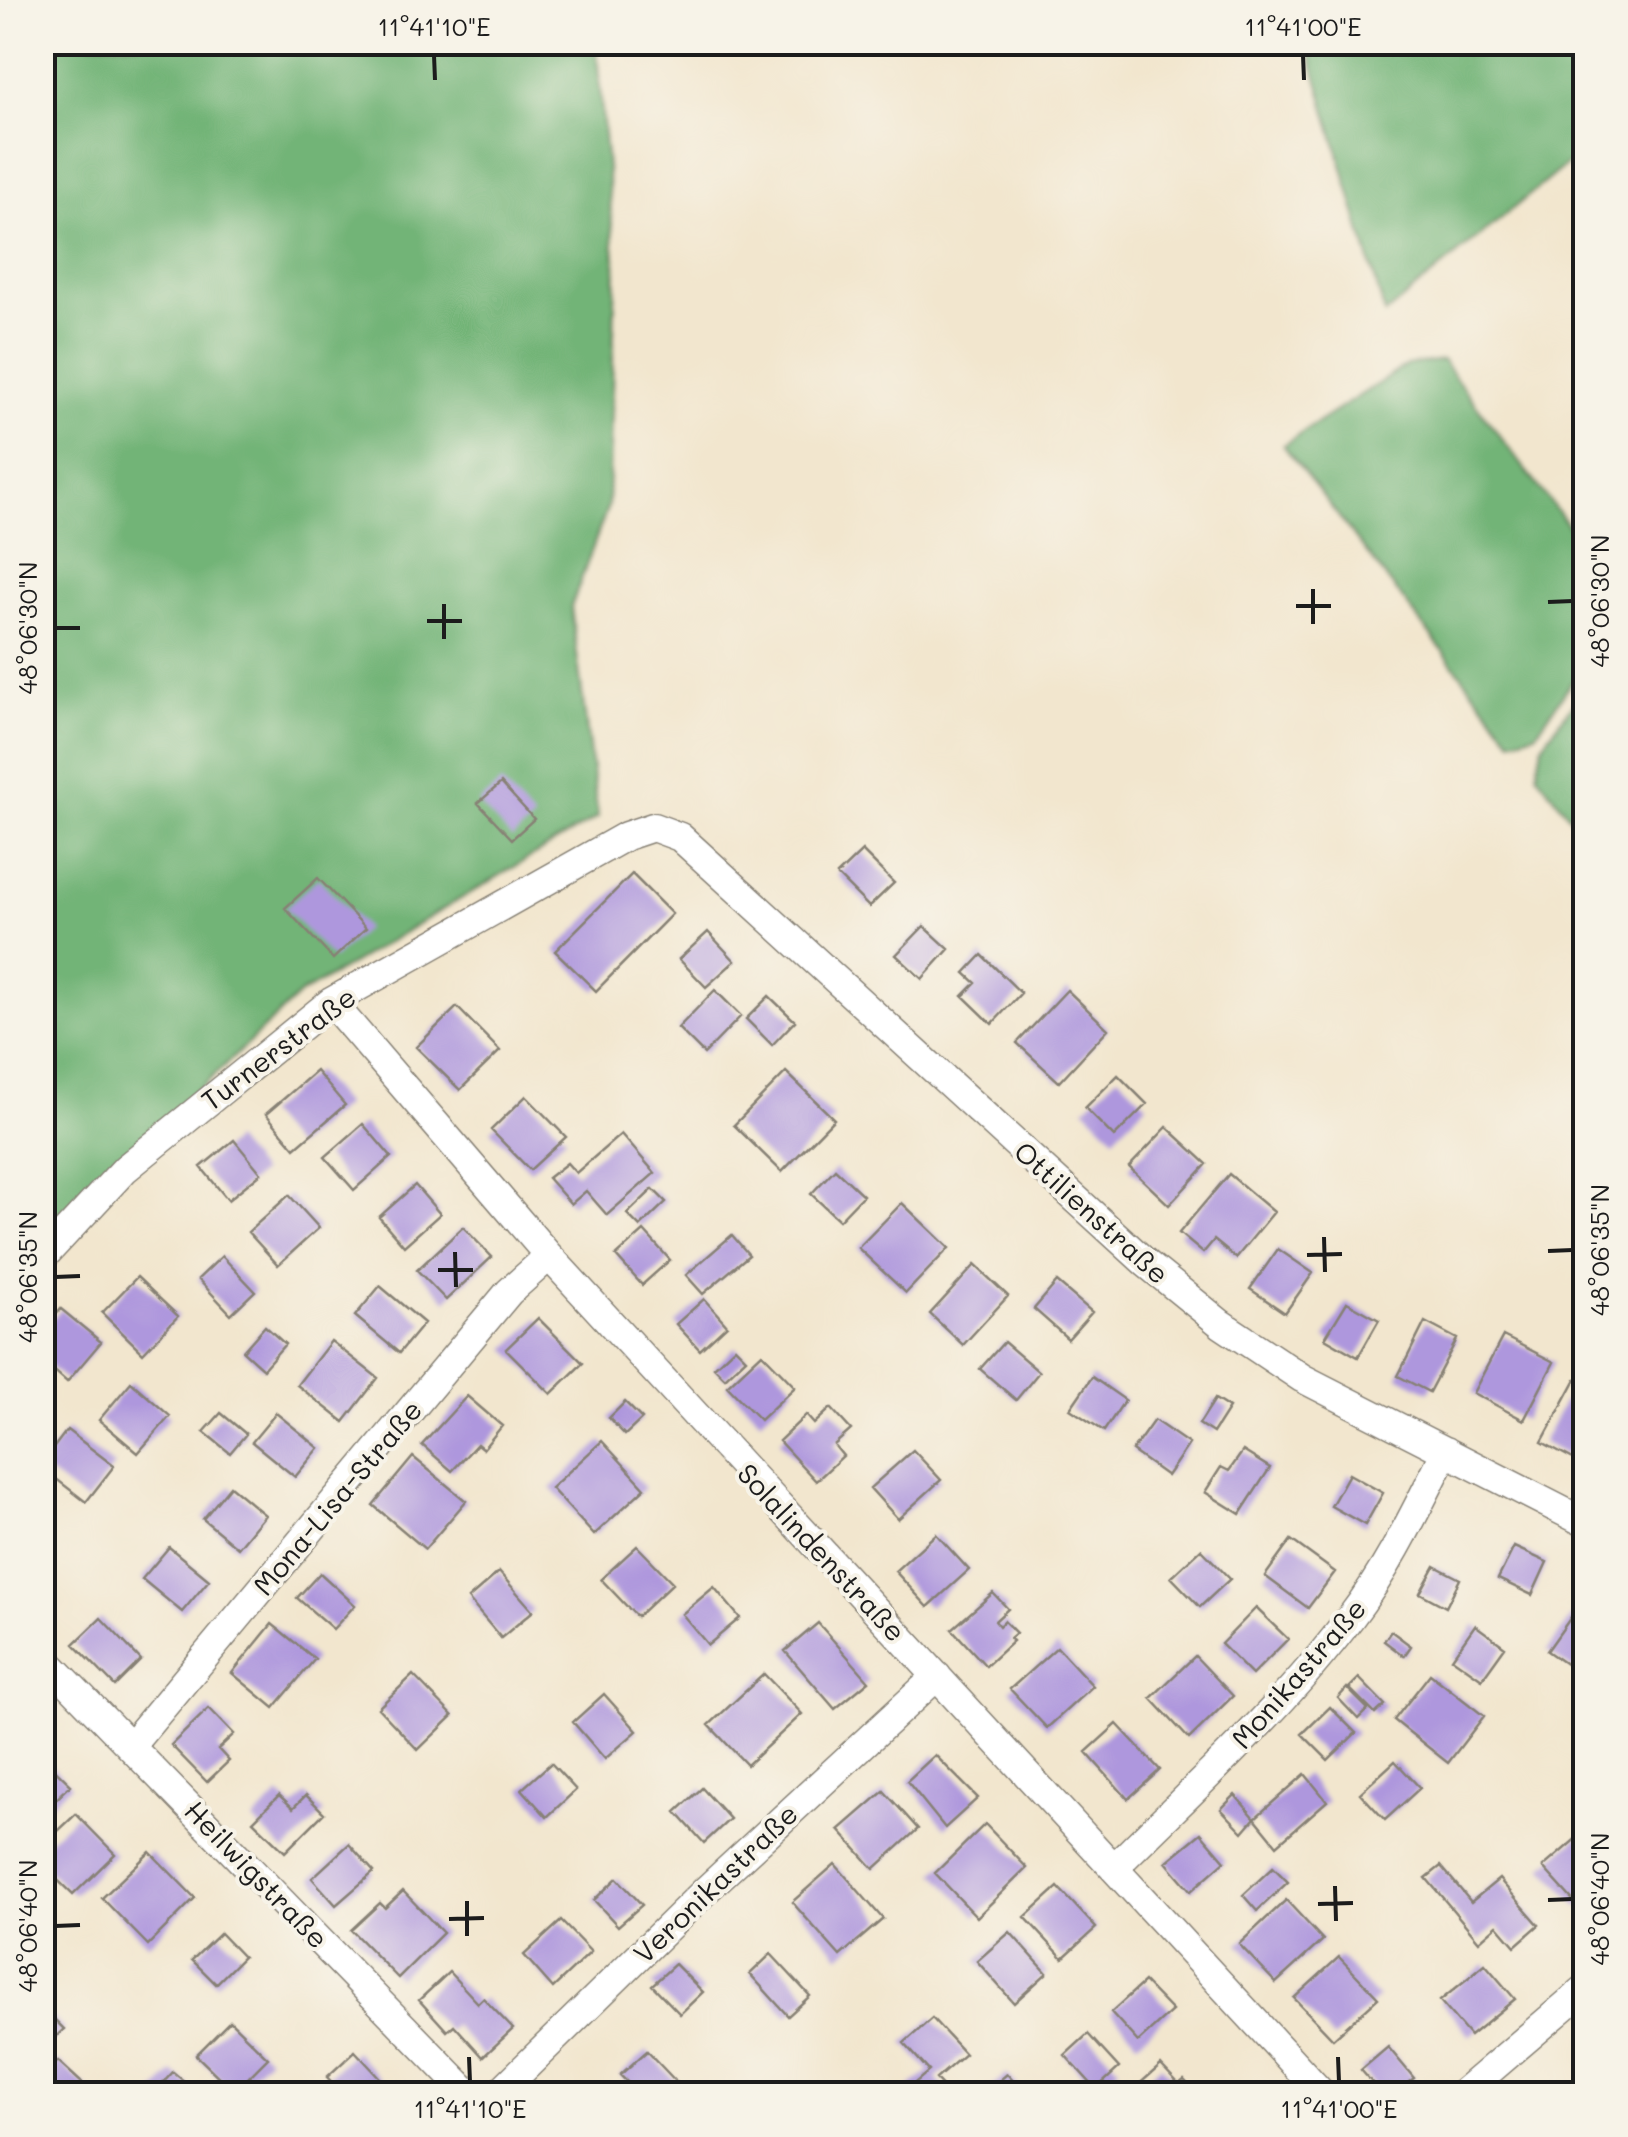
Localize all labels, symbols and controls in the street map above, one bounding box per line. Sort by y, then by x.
text: 11°41'10"E [377,10,491,42]
text: 11°41'00"E [1244,10,1362,42]
text: 48°06'30"N [1583,535,1615,667]
text: 48°06'30"N [11,562,43,694]
street label: Turnerstraße [194,978,362,1118]
street label: Ottilienstraße [1007,1133,1177,1291]
text: 48°06'35"N [1583,1184,1615,1316]
text: 48°06'35"N [11,1211,43,1343]
street label: Mona-Lisa-Straße [245,1392,429,1602]
street label: Solalindenstraße [730,1455,914,1649]
street label: Monikastraße [1223,1590,1373,1756]
street label: Heilwigstraße [177,1792,337,1956]
street label: Veronikastraße [625,1795,805,1971]
text: 48°06'40"N [1583,1833,1615,1965]
text: 48°06'40"N [11,1860,43,1992]
text: 11°41'10"E [413,2092,527,2124]
text: 11°41'00"E [1280,2092,1398,2124]

